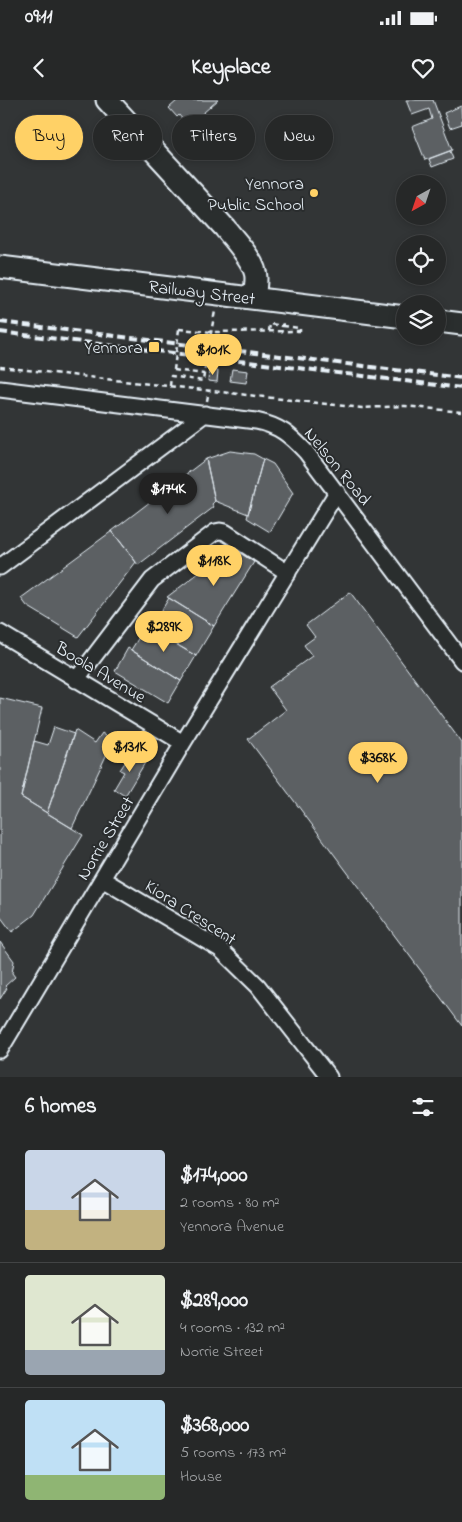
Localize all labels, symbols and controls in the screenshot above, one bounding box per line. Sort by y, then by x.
text: 09:11 [25,4,53,31]
text: Keyplace [191,52,271,84]
icon: back [25,54,53,82]
icon: heart [409,54,437,82]
chip: Buy [15,115,83,160]
chip: Rent [93,115,162,160]
chip: Filters [172,115,255,160]
chip: New [265,115,333,160]
place label: Yennora Public School [207,172,304,219]
north arrow [396,175,446,225]
map controls [396,175,446,345]
marker: Yennora Public School [308,187,320,199]
button: locate [396,235,446,285]
street label: Railway Street [147,275,257,313]
button: layers [396,295,446,345]
pin: $101K [178,334,248,376]
place label: Yennora [84,336,143,362]
text: $101K [196,338,230,362]
marker: Yennora [147,340,161,354]
street label: Nelson Road [297,422,376,512]
pin: $174K [133,472,203,515]
text: $174K [150,477,186,501]
pin: $118K [179,544,249,587]
text: $118K [197,549,231,573]
pin: $289K [129,610,199,653]
text: $289K [146,615,182,639]
street label: Boola Avenue [49,636,151,711]
pin: $131K [95,730,165,773]
text: $131K [113,735,147,759]
pin: $368K [343,742,413,784]
text: $368K [359,746,397,770]
street label: Norrie Street [71,792,142,886]
street label: Kiora Crescent [139,874,241,953]
text: 6 homes [25,1092,97,1122]
icon: filters [409,1093,437,1121]
text: $174,000 [180,1161,248,1191]
icon: home [65,1170,125,1230]
text: 2 rooms · 80 m² [180,1191,280,1215]
text: Yennora Avenue [180,1215,284,1239]
text: $289,000 [180,1286,248,1316]
icon: home [65,1295,125,1355]
text: 4 rooms · 132 m² [180,1316,285,1340]
text: Norrie Street [180,1340,263,1364]
text: $368,000 [180,1411,249,1441]
icon: home [65,1420,125,1480]
text: 5 rooms · 173 m² [180,1441,286,1465]
text: House [180,1465,222,1489]

